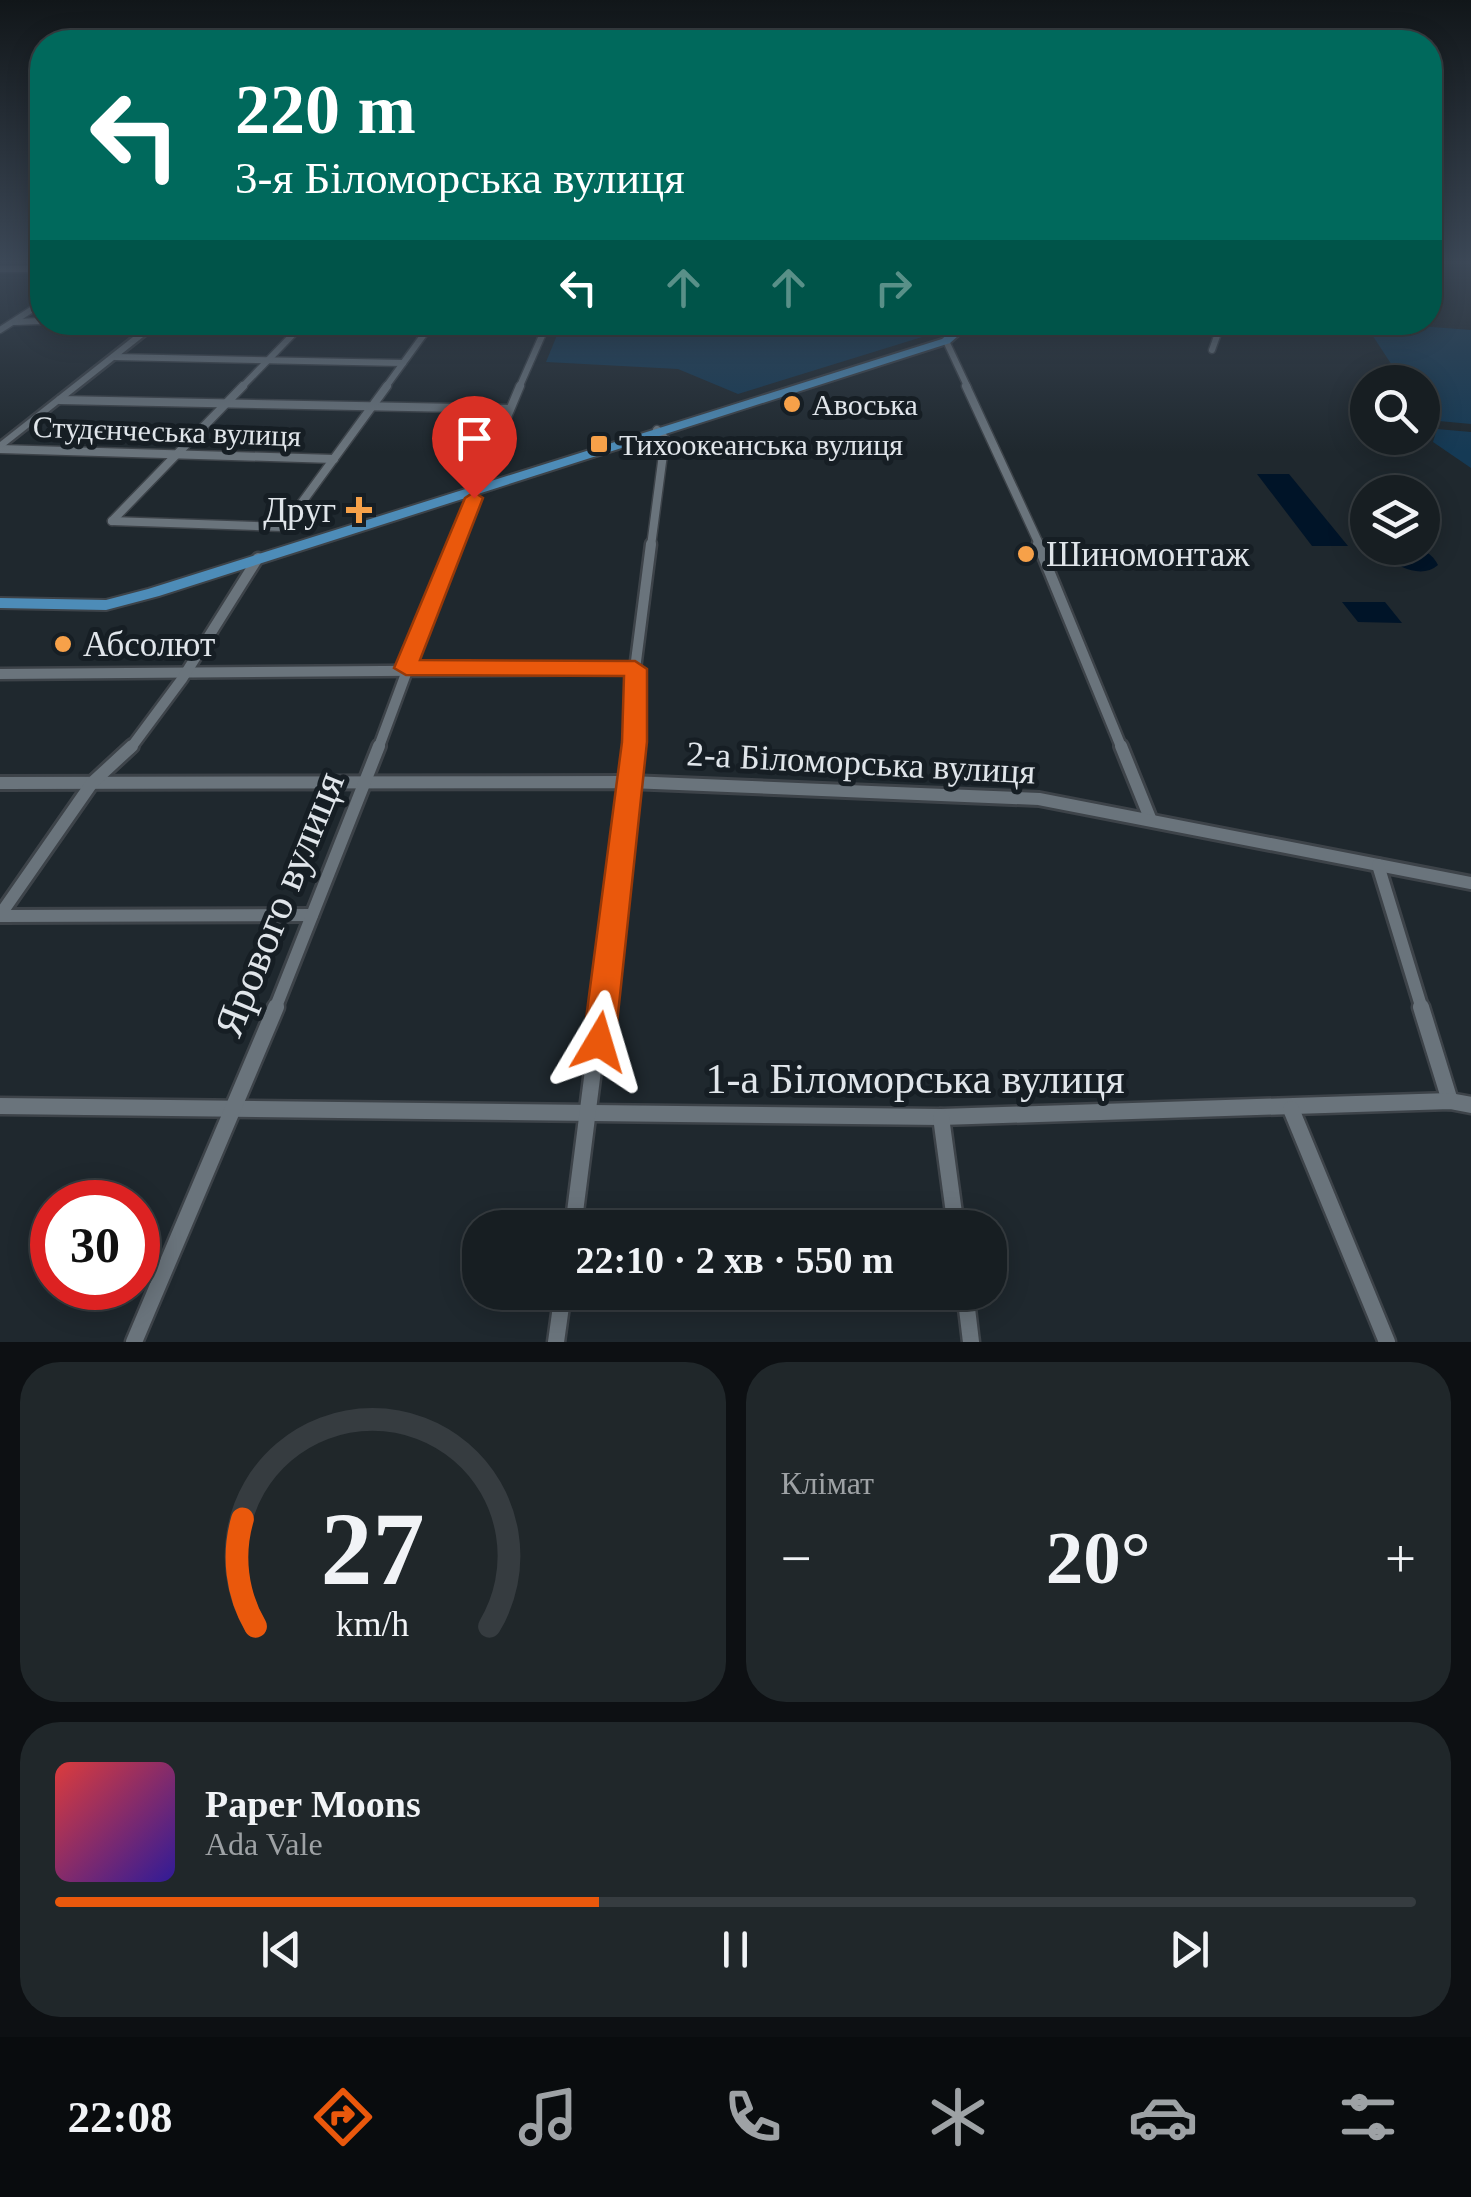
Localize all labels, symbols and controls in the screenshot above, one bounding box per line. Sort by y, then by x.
icon: left [70,70,200,200]
text: 220 m [235,71,416,148]
text: 3-я Біломорська вулиця [235,153,685,203]
icon: left [551,260,606,315]
icon: ahead [656,260,711,315]
icon: ahead [761,260,816,315]
icon: right [866,260,921,315]
map controls [1350,365,1440,565]
button: search [1350,365,1440,455]
place label: Авоська [812,388,918,421]
marker: Авоська [781,393,803,415]
pin [432,396,517,499]
street label: Студєнчеська вулиця [32,410,302,452]
icon: arrive [447,411,502,466]
place label: Тихоокеанська вулиця [619,428,903,461]
marker: Тихоокеанська вулиця [588,433,610,455]
button: layers [1350,475,1440,565]
place label: Друг [263,491,336,530]
marker: Друг [346,497,372,523]
place label: Шиномонтаж [1046,535,1250,574]
marker: Шиномонтаж [1015,543,1037,565]
place label: Абсолют [83,625,215,664]
marker: Абсолют [52,633,74,655]
street label: 2-а Біломорська вулиця [686,734,1036,792]
street label: Ярового вулиця [205,765,353,1043]
position arrow [547,990,651,1094]
street label: 1-а Біломорська вулиця [705,1056,1125,1102]
speed limit sign: 30 [30,1180,160,1310]
text: 22:10 · 2 хв · 550 m [575,1239,894,1281]
text: Клімат [781,1465,874,1501]
text: 27 [321,1491,425,1606]
text: 20° [1046,1516,1151,1599]
text: − [781,1528,812,1589]
text: + [1385,1528,1416,1589]
text: km/h [336,1604,410,1644]
text: Paper Moons [205,1783,421,1825]
text: Ada Vale [205,1826,323,1862]
icon: previous [254,1922,309,1977]
icon: pause [708,1922,763,1977]
icon: next [1162,1922,1217,1977]
icon: directions [308,2082,378,2152]
icon: music [513,2082,583,2152]
icon: phone [718,2082,788,2152]
icon: climate [923,2082,993,2152]
icon: car [1128,2082,1198,2152]
icon: filters [1333,2082,1403,2152]
text: 22:08 [68,2092,173,2142]

